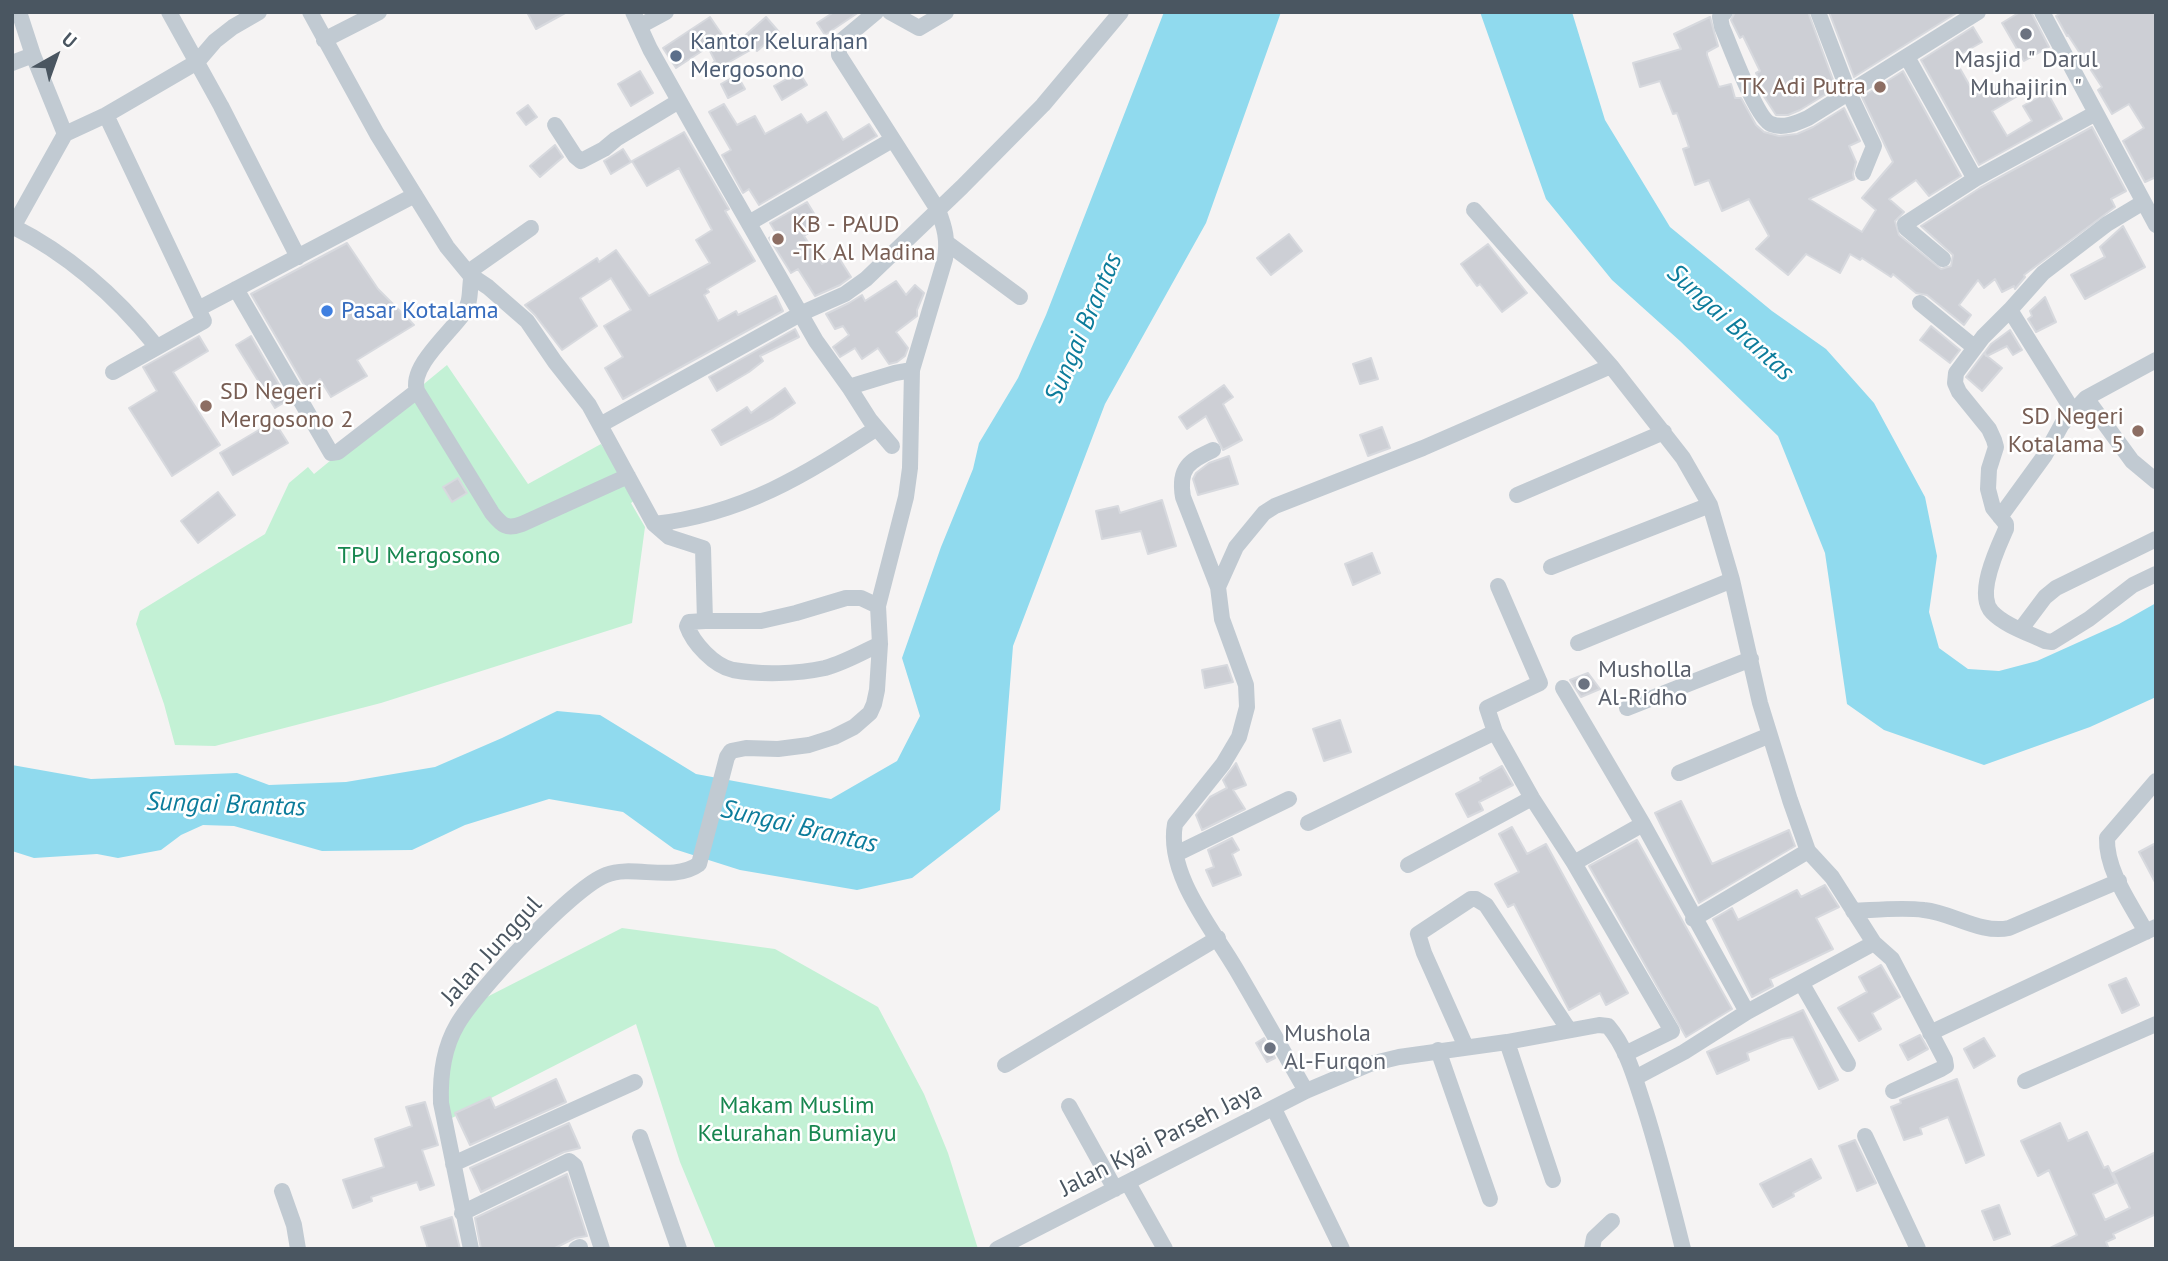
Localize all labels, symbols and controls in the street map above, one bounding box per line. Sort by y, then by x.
north arrow [21,21,91,91]
marker: Masjid " Darul Muhajirin " [2018,26,2034,42]
text: U [57,27,82,53]
place label: Kantor Kelurahan Mergosono [690,28,868,84]
place label: Masjid " Darul Muhajirin " [1954,46,2098,102]
marker: Kantor Kelurahan Mergosono [668,48,684,64]
place label: TK Adi Putra [1738,73,1866,101]
marker: TK Adi Putra [1872,79,1888,95]
place label: KB - PAUD -TK Al Madina [792,211,936,267]
marker: KB - PAUD -TK Al Madina [770,231,786,247]
water label: Sungai Brantas [1038,248,1130,408]
water label: Sungai Brantas [1660,258,1800,388]
place label: Pasar Kotalama [341,297,499,325]
marker: Pasar Kotalama [319,303,335,319]
place label: SD Negeri Mergosono 2 [220,378,354,434]
marker: SD Negeri Mergosono 2 [198,398,214,414]
place label: SD Negeri Kotalama 5 [2008,403,2124,459]
marker: SD Negeri Kotalama 5 [2130,423,2146,439]
park label: TPU Mergosono [338,542,500,570]
place label: Musholla Al-Ridho [1598,656,1692,712]
marker: Musholla Al-Ridho [1576,676,1592,692]
water label: Sungai Brantas [146,787,306,823]
water label: Sungai Brantas [718,794,880,860]
street label: Jalan Junggul [436,891,548,1011]
place label: Mushola Al-Furqon [1284,1020,1386,1076]
marker: Mushola Al-Furqon [1262,1040,1278,1056]
street label: Jalan Kyai Parseh Jaya [1055,1077,1267,1203]
park label: Makam Muslim Kelurahan Bumiayu [697,1092,897,1148]

